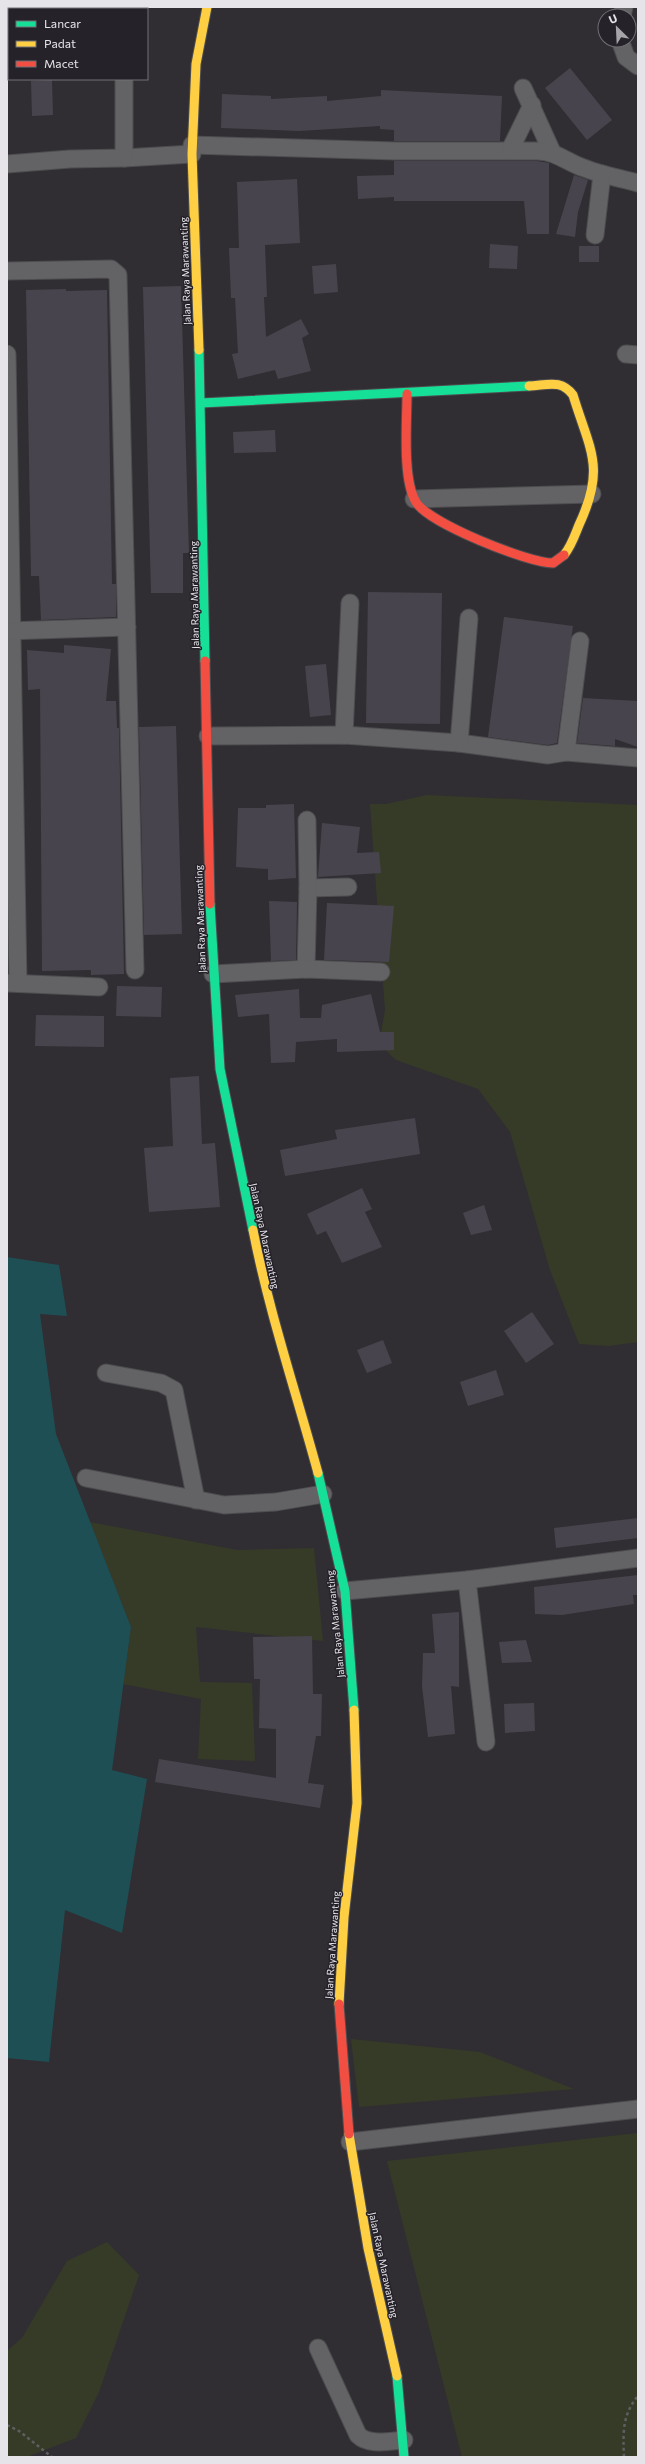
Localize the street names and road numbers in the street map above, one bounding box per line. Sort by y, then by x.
street label: Jalan Raya Marawanting [177,216,193,325]
street label: Jalan Raya Marawanting [187,540,201,649]
street label: Jalan Raya Marawanting [192,864,208,973]
street label: Jalan Raya Marawanting [248,1182,282,1291]
street label: Jalan Raya Marawanting [323,1569,347,1678]
street label: Jalan Raya Marawanting [322,1890,342,1999]
street label: Jalan Raya Marawanting [367,2211,401,2320]

